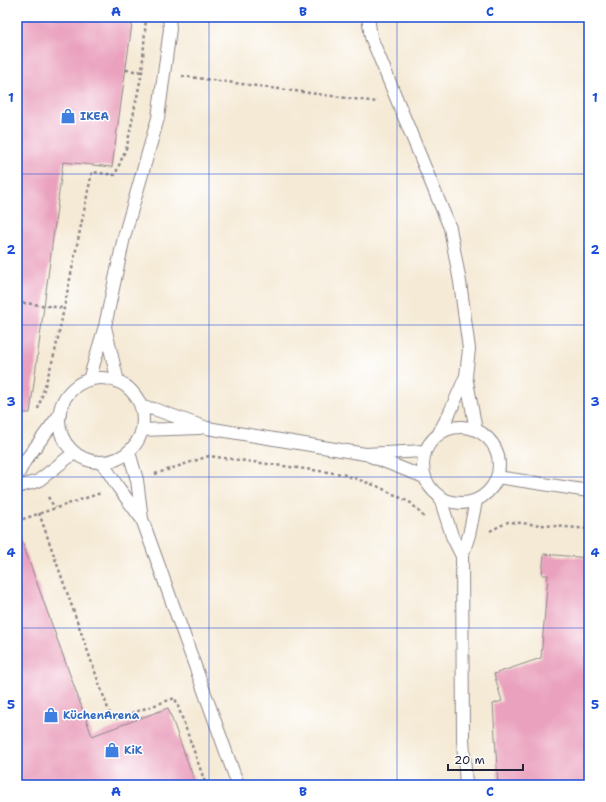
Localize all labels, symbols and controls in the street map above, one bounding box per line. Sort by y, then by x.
text: A [111,3,121,20]
text: B [299,3,307,20]
text: C [486,3,494,20]
text: 1 [8,89,14,106]
text: 1 [592,89,598,106]
shop icon: IKEA [59,107,77,125]
place label: IKEA [80,109,109,124]
text: 2 [6,241,16,258]
text: 2 [590,241,600,258]
text: 3 [6,393,16,410]
text: 3 [590,393,600,410]
text: 4 [6,544,16,561]
text: 4 [590,544,600,561]
text: 5 [7,696,15,713]
text: 5 [591,696,599,713]
shop icon: KüchenArena [42,706,60,724]
place label: KüchenArena [63,708,140,723]
shop icon: KiK [103,741,121,759]
place label: KiK [124,743,143,758]
scale bar [448,746,523,772]
text: 20 m [454,752,485,768]
text: A [111,783,121,800]
text: B [299,783,307,800]
text: C [486,783,494,800]

